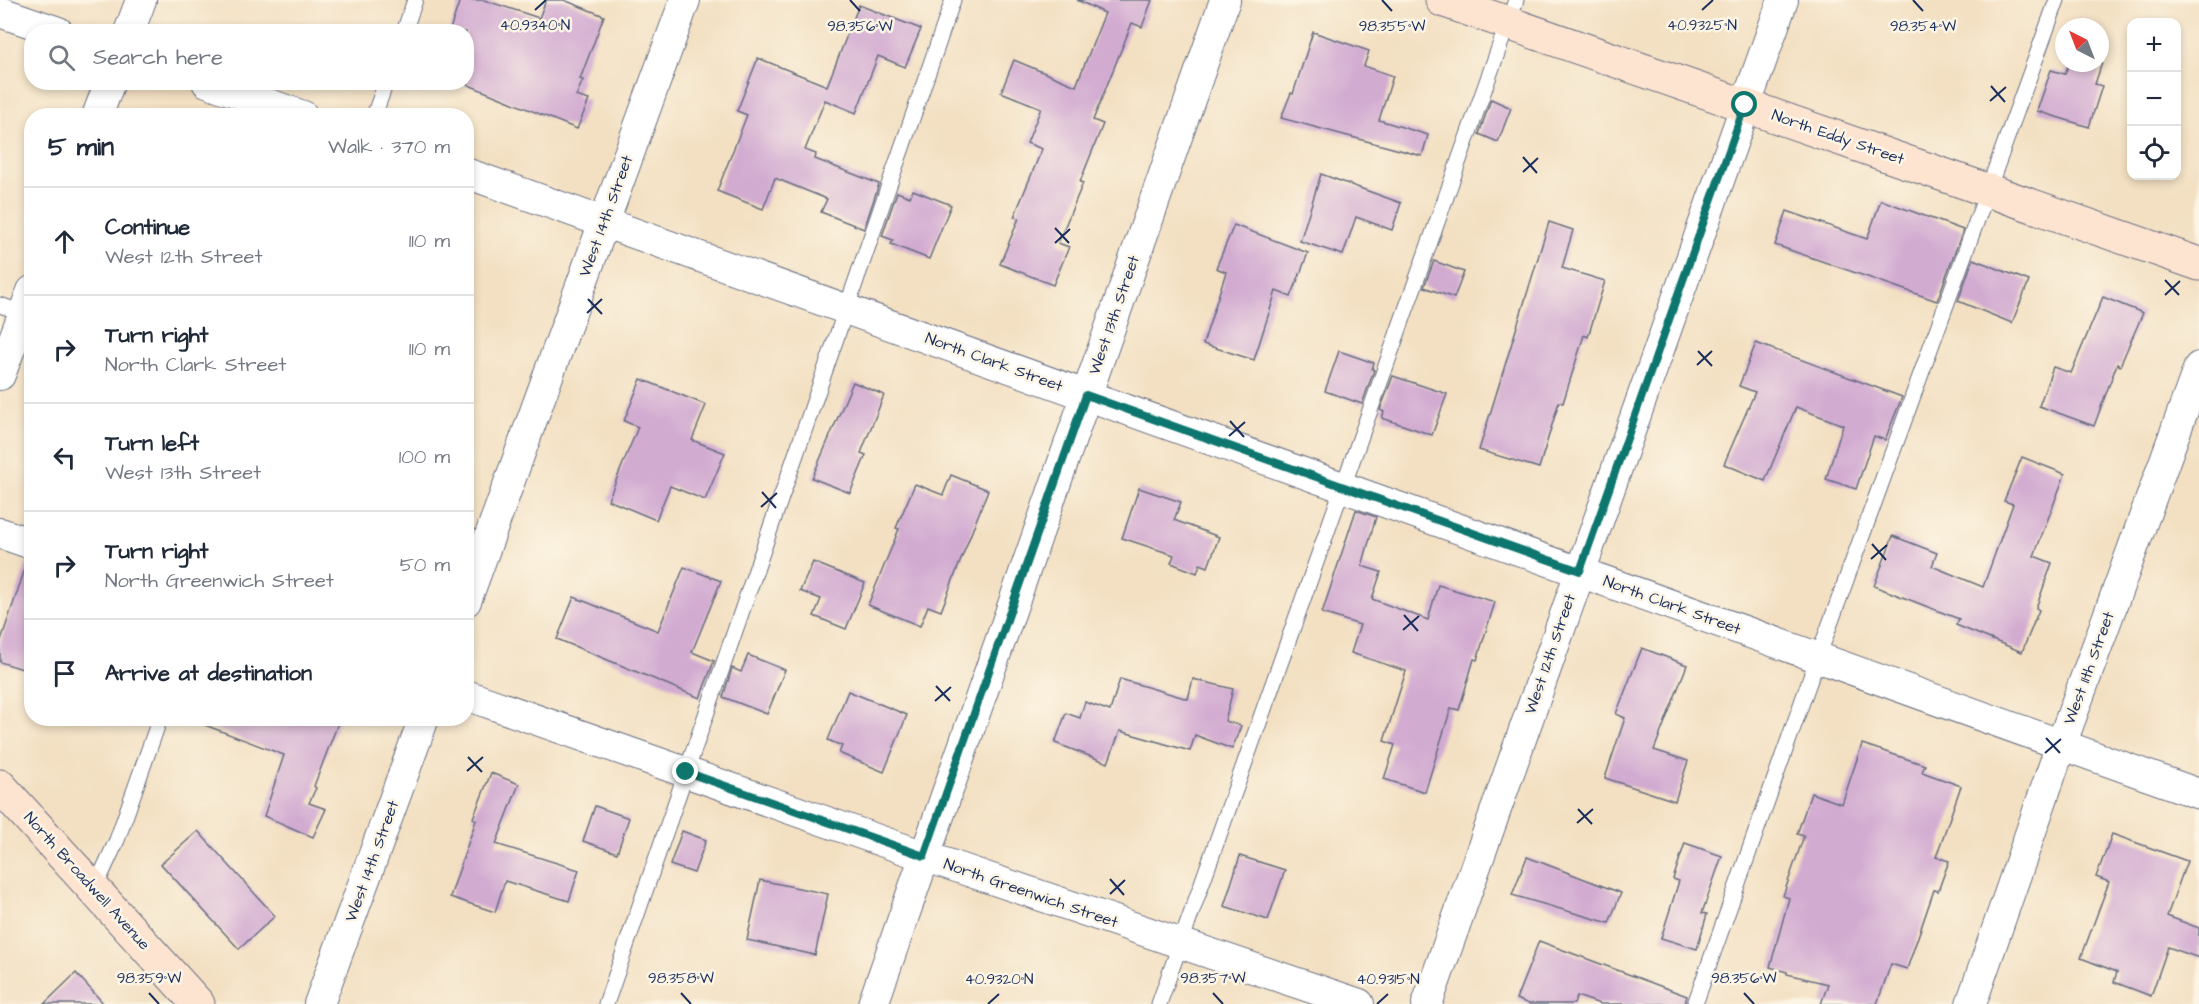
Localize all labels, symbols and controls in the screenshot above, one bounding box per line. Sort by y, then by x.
text: 40.9340°N [500,15,570,36]
text: 40.9325°N [1667,15,1737,36]
text: 98.356°W [827,16,893,37]
text: 98.355°W [1359,16,1425,37]
text: 98.354°W [1890,16,1956,37]
north arrow [2055,18,2109,72]
map controls [2127,18,2181,180]
button: + [2127,18,2181,72]
search box [24,24,474,90]
icon: search [45,41,78,74]
text: Search here [93,42,223,73]
button: − [2127,72,2181,126]
route start [1731,91,1757,117]
street label: North Eddy Street [1768,104,1908,171]
button: locate [2127,126,2181,180]
text: 5 min [48,129,114,165]
text: Walk · 370 m [328,133,450,161]
street label: West 14th Street [574,152,638,280]
text: Continue [105,212,190,243]
icon: ahead [48,225,81,258]
text: 110 m [409,227,450,255]
text: West 12th Street [105,243,262,271]
street label: West 13th Street [1083,252,1145,378]
text: Turn right [105,320,208,351]
street label: North Clark Street [922,327,1066,397]
icon: right [48,333,81,366]
text: 110 m [409,335,450,363]
text: North Clark Street [105,351,286,379]
text: Turn left [105,428,199,459]
icon: left [48,441,81,474]
text: 100 m [399,443,450,471]
text: West 13th Street [105,459,261,487]
text: Turn right [105,536,208,567]
icon: right [48,549,81,582]
text: 50 m [400,551,450,579]
text: North Greenwich Street [105,567,334,595]
street label: North Clark Street [1600,570,1744,640]
street label: West 12th Street [1519,590,1581,717]
street label: West 11th Street [2058,608,2120,728]
icon: arrive [48,657,81,690]
text: Arrive at destination [105,658,312,689]
route end [672,758,698,784]
street label: West 14th Street [340,797,404,925]
street label: North Broadwell Avenue [19,807,155,955]
street label: North Greenwich Street [941,853,1122,933]
text: 98.359°W [117,968,181,989]
text: 98.358°W [648,968,714,989]
text: 98.357°W [1180,968,1246,989]
text: 98.356°W [1711,968,1777,989]
text: 40.9320°N [965,969,1033,990]
text: 40.9315°N [1356,969,1420,990]

